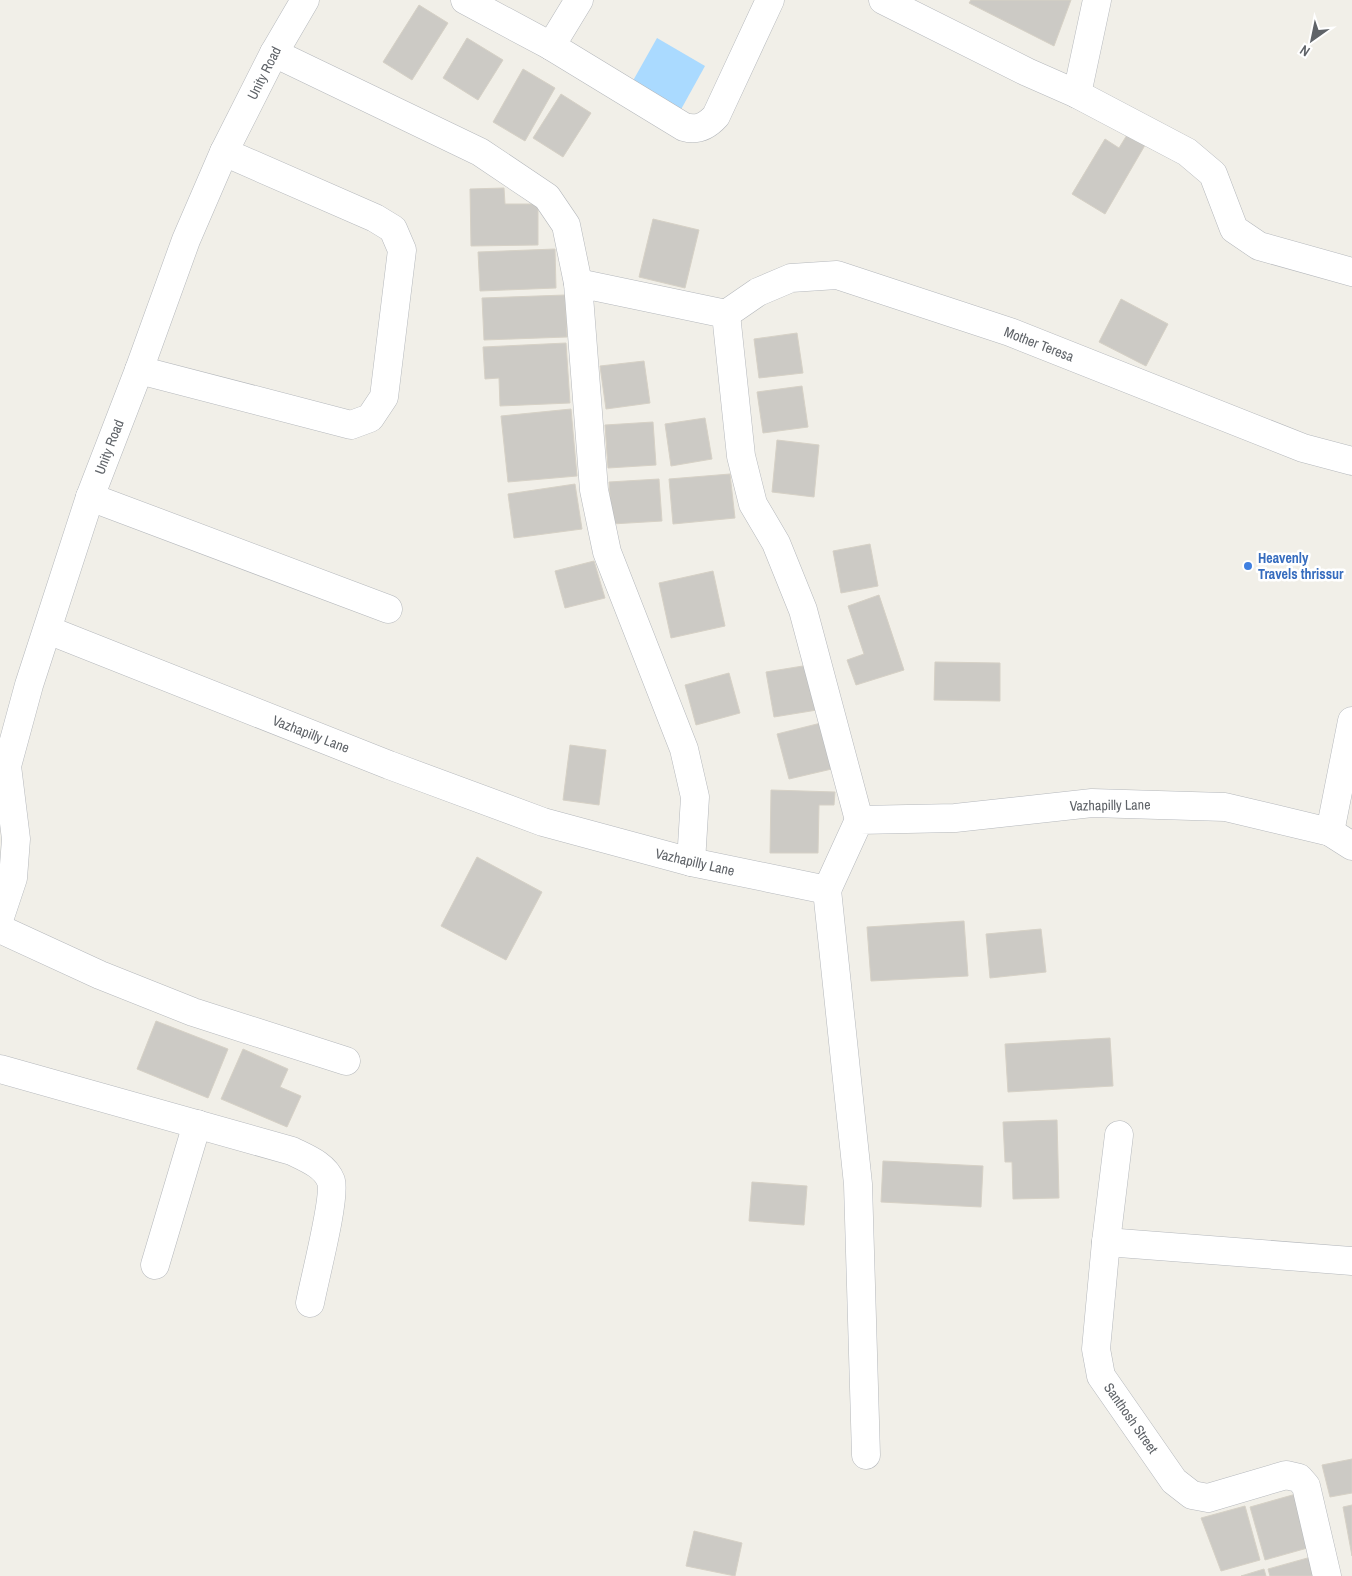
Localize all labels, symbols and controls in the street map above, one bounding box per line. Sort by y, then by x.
north arrow [1287,15,1337,65]
text: N [1297,41,1313,61]
street label: Unity Road [243,43,285,103]
street label: Mother Teresa [1002,322,1077,366]
street label: Unity Road [90,417,128,477]
place label: Heavenly Travels thrissur [1258,549,1344,583]
marker: Heavenly Travels thrissur [1242,560,1254,572]
street label: Vazhapilly Lane [270,711,352,757]
street label: Vazhapilly Lane [1069,795,1151,815]
street label: Vazhapilly Lane [654,844,736,880]
street label: Santhosh Street [1100,1379,1162,1457]

